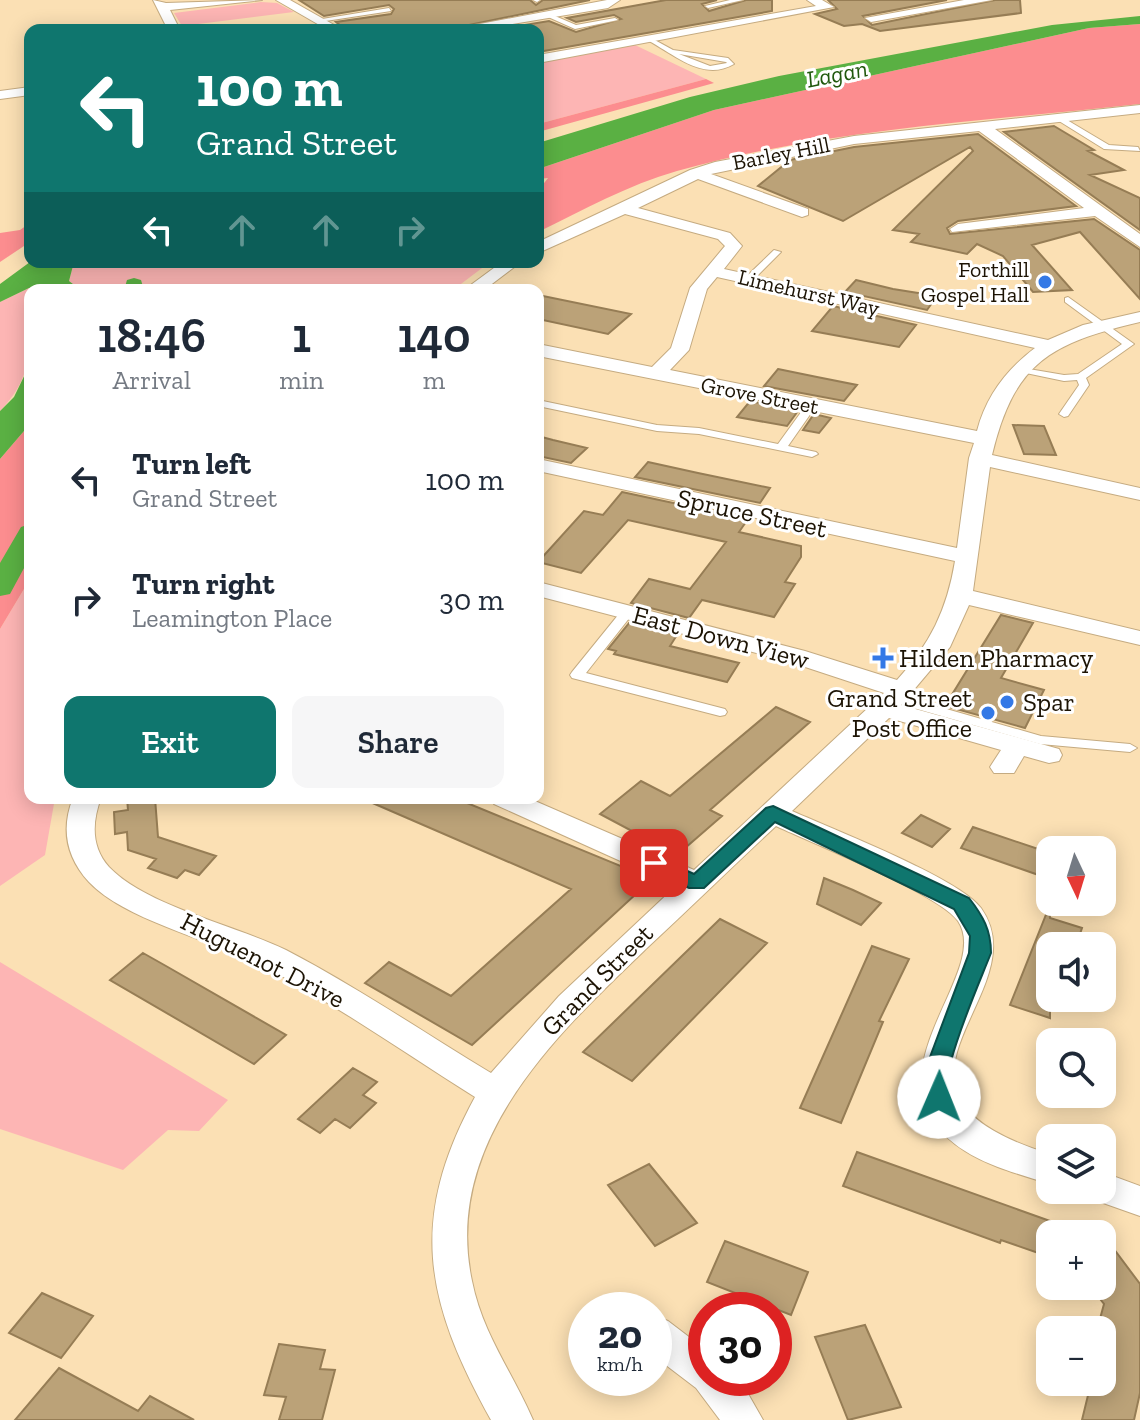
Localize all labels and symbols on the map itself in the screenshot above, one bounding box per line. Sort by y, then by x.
water label: Lagan [804,53,870,94]
street label: Barley Hill [730,131,832,176]
place label: Forthill Gospel Hall [921,256,1029,308]
street label: Limehurst Way [735,263,883,322]
marker: Forthill Gospel Hall [1036,273,1054,291]
street label: Grove Street [699,371,822,420]
street label: Spruce Street [674,482,830,545]
street label: East Down View [629,598,813,676]
place label: Hilden Pharmacy [899,642,1094,674]
marker: Hilden Pharmacy [874,649,892,667]
place label: Grand Street Post Office [827,682,972,744]
place label: Spar [1023,686,1075,718]
marker: Spar [998,693,1016,711]
marker: Grand Street Post Office [979,704,997,722]
pin [620,829,688,897]
north arrow [1036,836,1116,916]
street label: Huguenot Drive [176,905,350,1015]
street label: Grand Street [534,917,660,1043]
position arrow [897,1055,981,1139]
speed limit sign: 30 [688,1292,792,1396]

